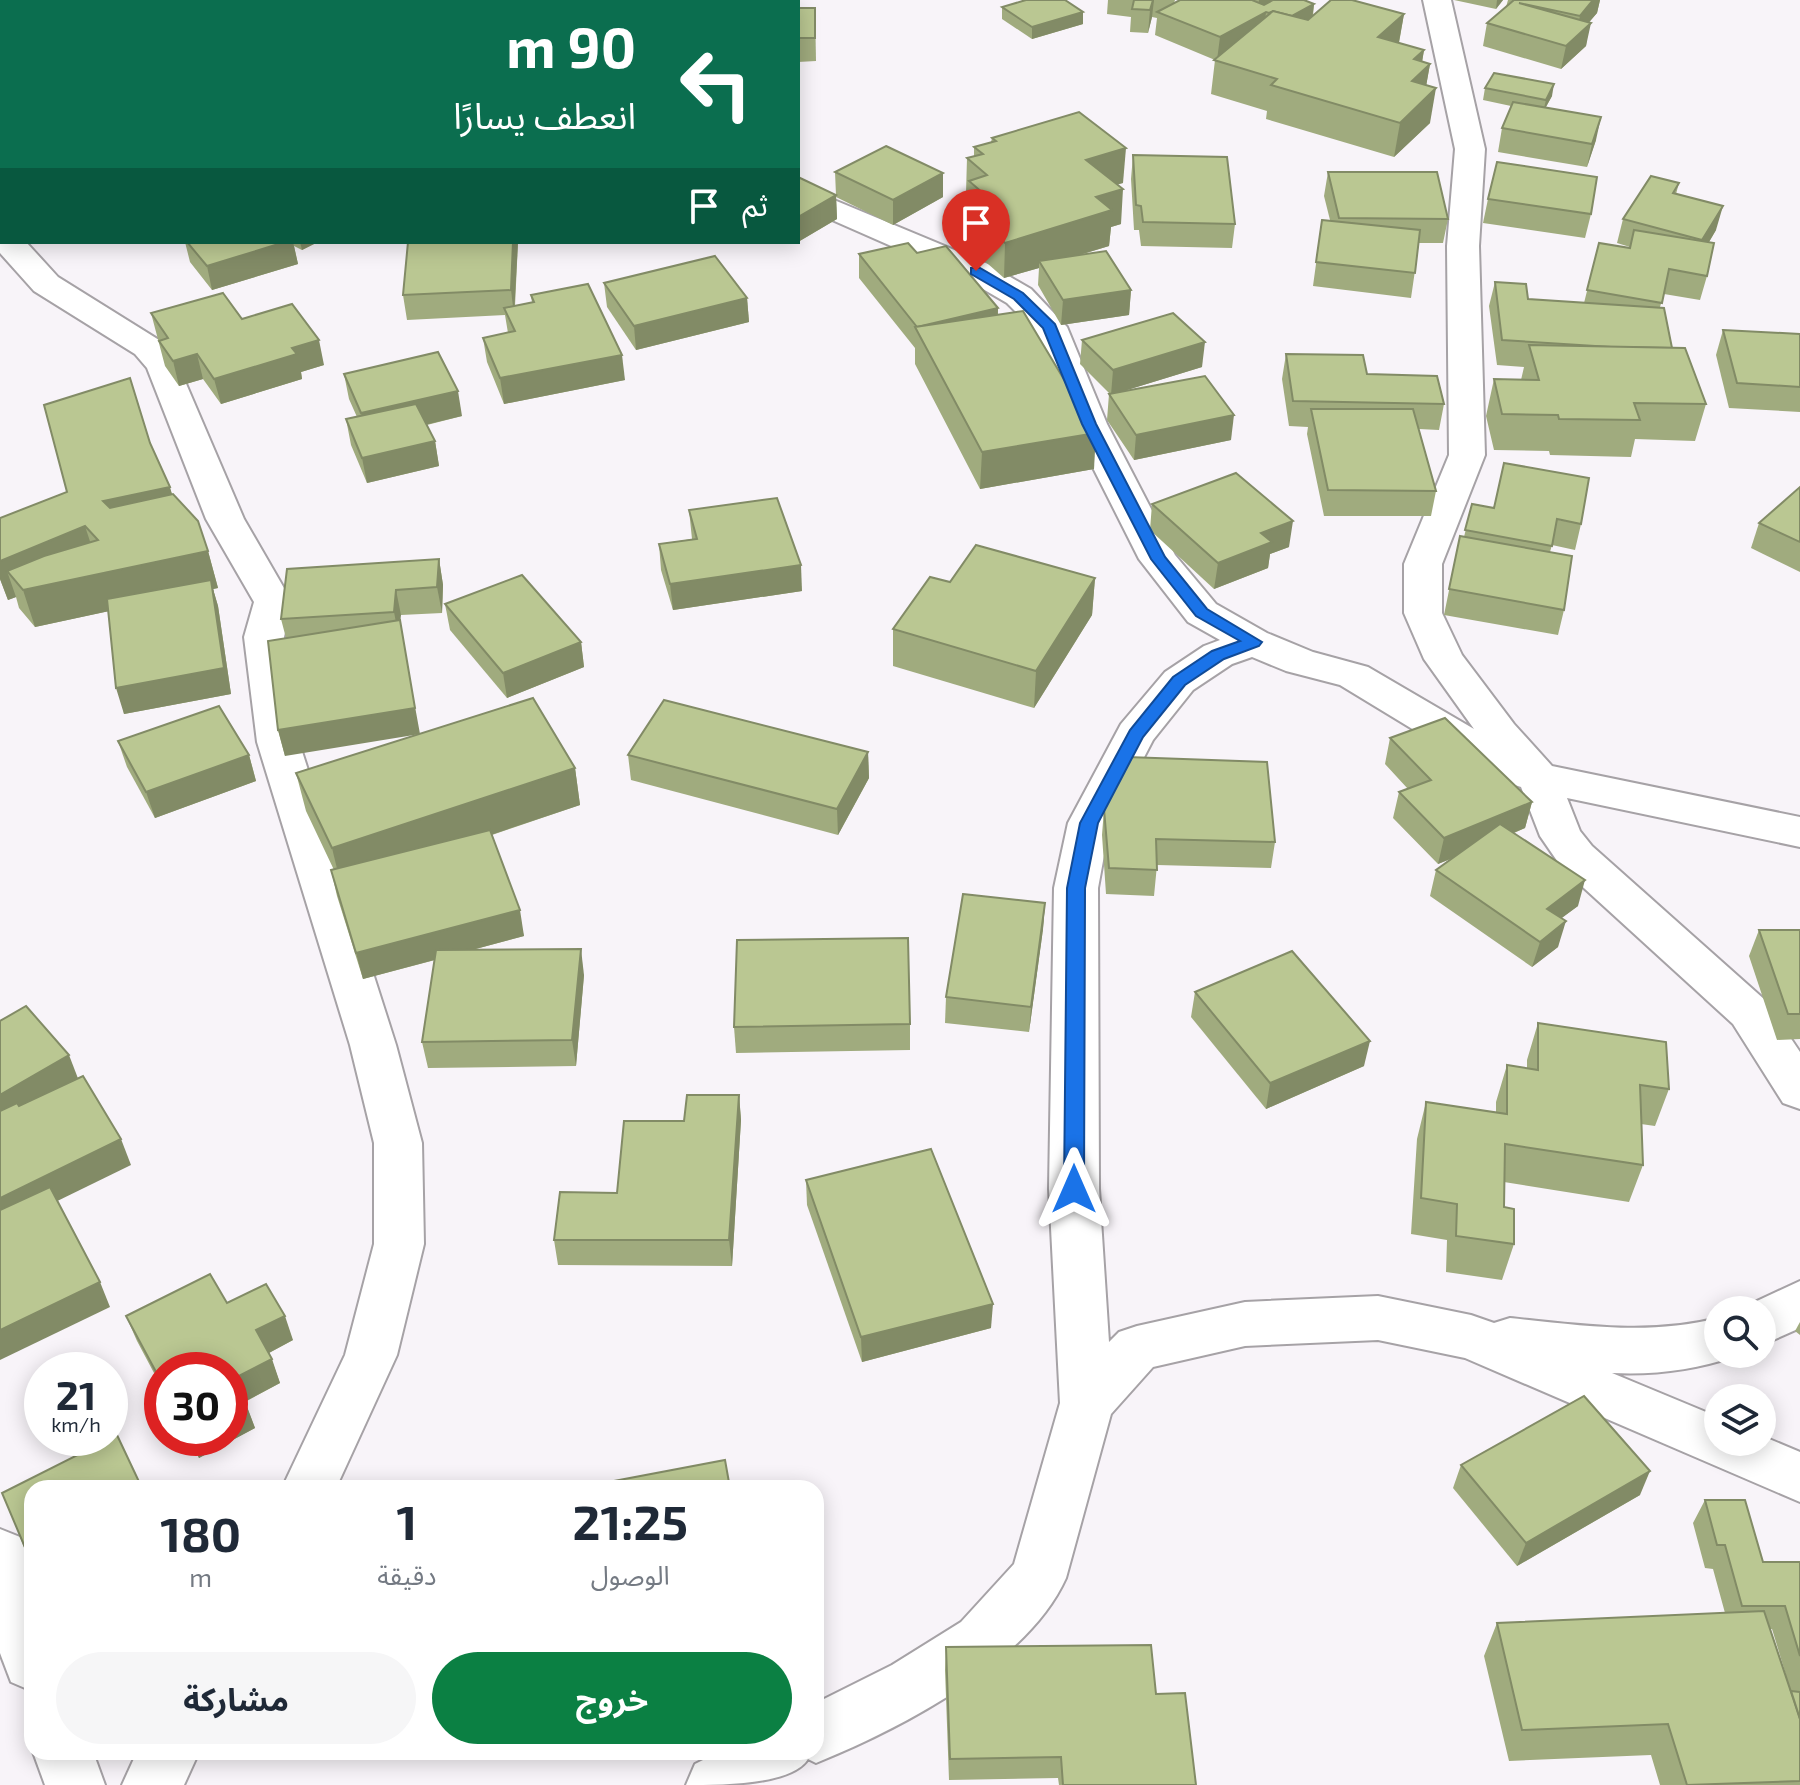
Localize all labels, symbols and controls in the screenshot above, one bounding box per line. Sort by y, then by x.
text: 90 m [506,12,636,79]
icon: left [664,32,768,136]
text: انعطف يسارًا [453,93,636,136]
icon: arrive [682,184,726,228]
text: ثم [742,186,768,222]
pin [942,189,1010,271]
icon: arrive [954,201,998,245]
position arrow [1032,1147,1116,1231]
map controls [1704,1296,1776,1456]
button: search [1704,1296,1776,1368]
speed limit sign: 30 [144,1352,248,1456]
text: 21 [56,1370,96,1418]
button: layers [1704,1384,1776,1456]
text: km/h [51,1412,101,1436]
text: 1 [396,1492,417,1550]
text: 21:25 [573,1492,688,1550]
text: 180 [160,1504,241,1562]
text: دقيقة [377,1559,436,1590]
text: الوصول [591,1559,670,1590]
text: m [189,1561,212,1592]
button: مشاركة [56,1652,416,1744]
button: خروج [432,1652,792,1744]

